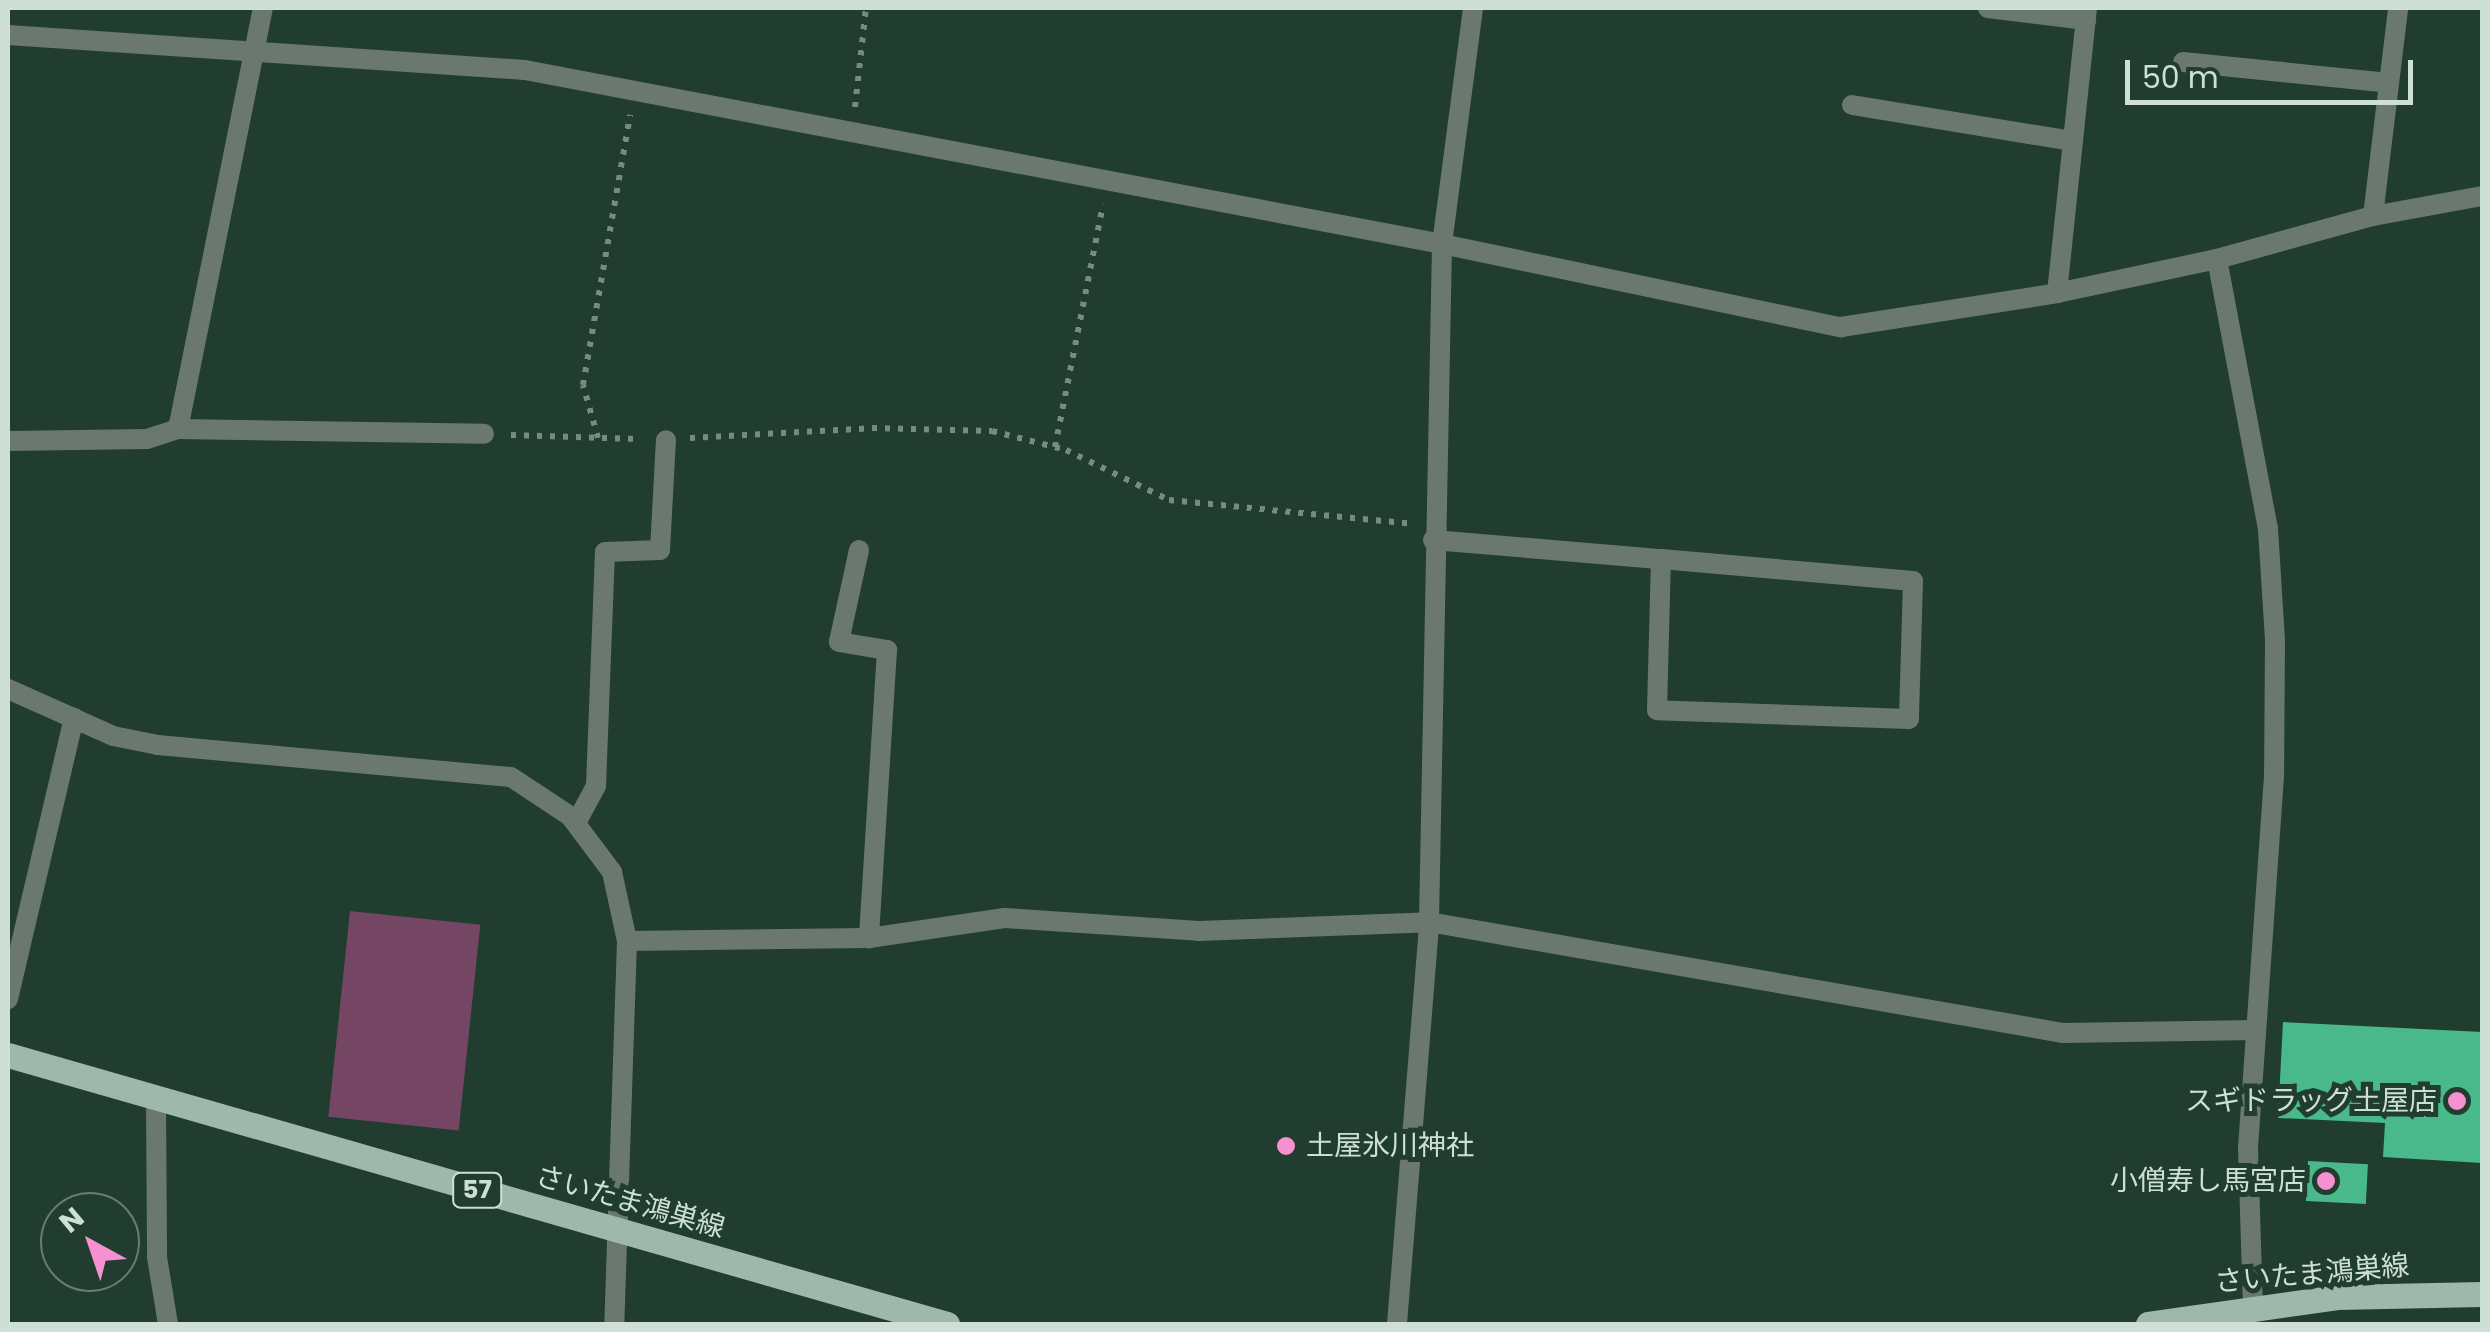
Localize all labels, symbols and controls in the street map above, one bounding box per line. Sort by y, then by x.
scale bar [2130,40,2418,102]
text: 50 m [2142,56,2219,99]
place label: スギドラッグ土屋店 [2185,1084,2437,1118]
marker: スギドラッグ土屋店 [2446,1090,2468,1112]
place label: 土屋氷川神社 [1306,1129,1474,1163]
marker: 土屋氷川神社 [1275,1135,1297,1157]
street label: さいたま鴻巣線 [531,1159,729,1245]
place label: 小僧寿し馬宮店 [2110,1164,2306,1198]
road number: 57 [452,1170,502,1210]
marker: 小僧寿し馬宮店 [2315,1170,2337,1192]
north arrow [40,1192,140,1292]
text: N [51,1198,92,1242]
street label: さいたま鴻巣線 [2213,1249,2411,1299]

